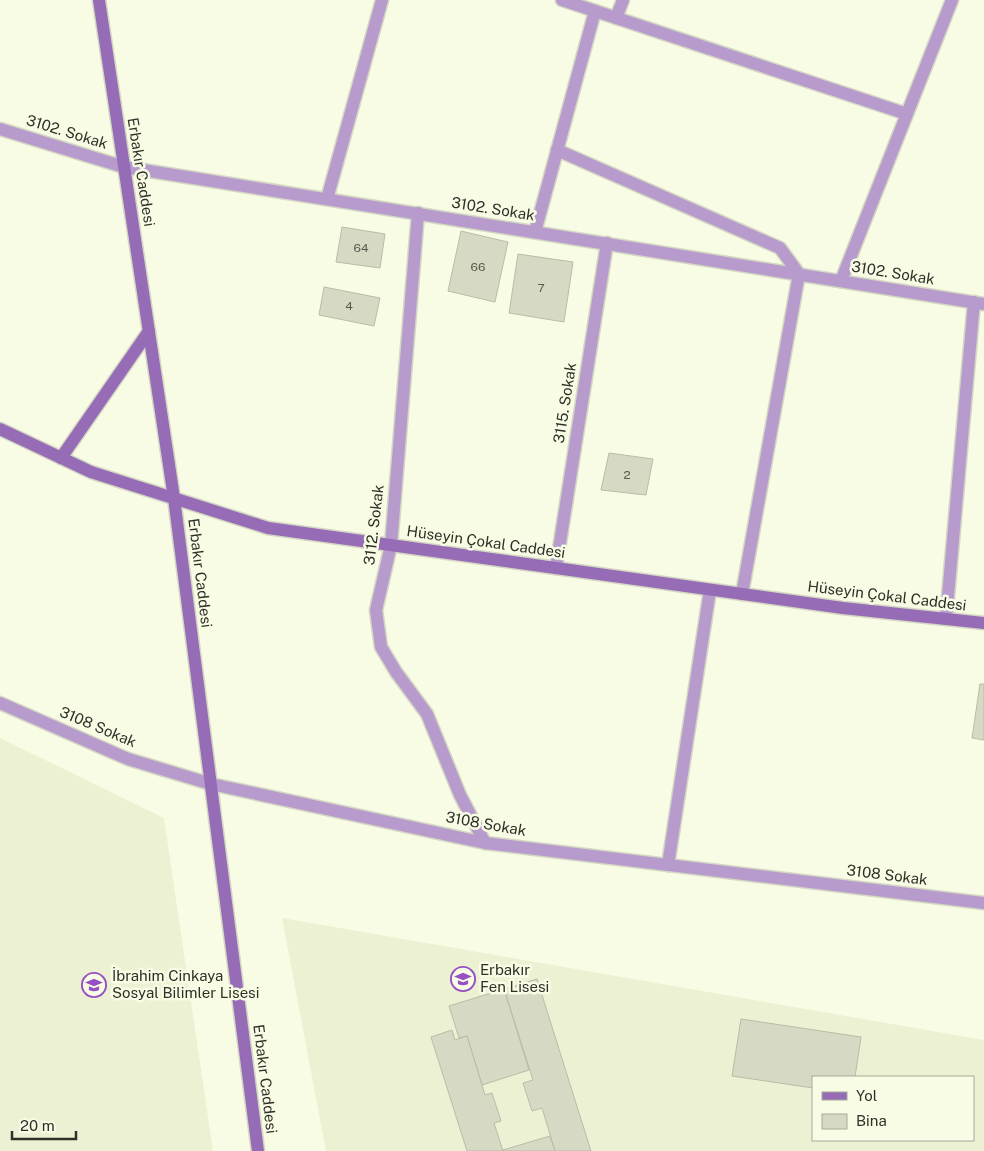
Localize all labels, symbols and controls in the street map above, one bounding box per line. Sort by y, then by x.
street label: 3102. Sokak [24,111,110,152]
street label: Erbakır Caddesi [124,116,158,228]
street label: 3102. Sokak [450,194,536,223]
house number: 64 [354,241,369,255]
street label: 3102. Sokak [850,258,936,287]
house number: 66 [471,260,485,274]
house number: 7 [537,281,545,295]
house number: 4 [345,299,353,313]
street label: 3115. Sokak [550,361,579,445]
house number: 2 [623,468,631,482]
street label: 3112. Sokak [360,484,387,566]
street label: Erbakır Caddesi [185,517,216,629]
street label: Hüseyin Çokal Caddesi [406,522,566,561]
street label: Hüseyin Çokal Caddesi [807,577,967,614]
street label: 3108 Sokak [57,703,139,750]
street label: 3108 Sokak [444,808,528,839]
street label: 3108 Sokak [846,861,929,888]
place label: Erbakır Fen Lisesi [480,961,549,995]
place label: İbrahim Cinkaya Sosyal Bilimler Lisesi [112,966,259,1001]
school or university icon: Erbakır Fen Lisesi [450,966,476,992]
school or university icon: İbrahim Cinkaya Sosyal Bilimler Lisesi [81,972,107,998]
street label: Erbakır Caddesi [250,1023,281,1135]
legend [812,1076,974,1141]
text: Yol [856,1087,877,1104]
scale bar [12,1108,76,1140]
text: Bina [856,1112,887,1129]
text: 20 m [20,1117,55,1134]

